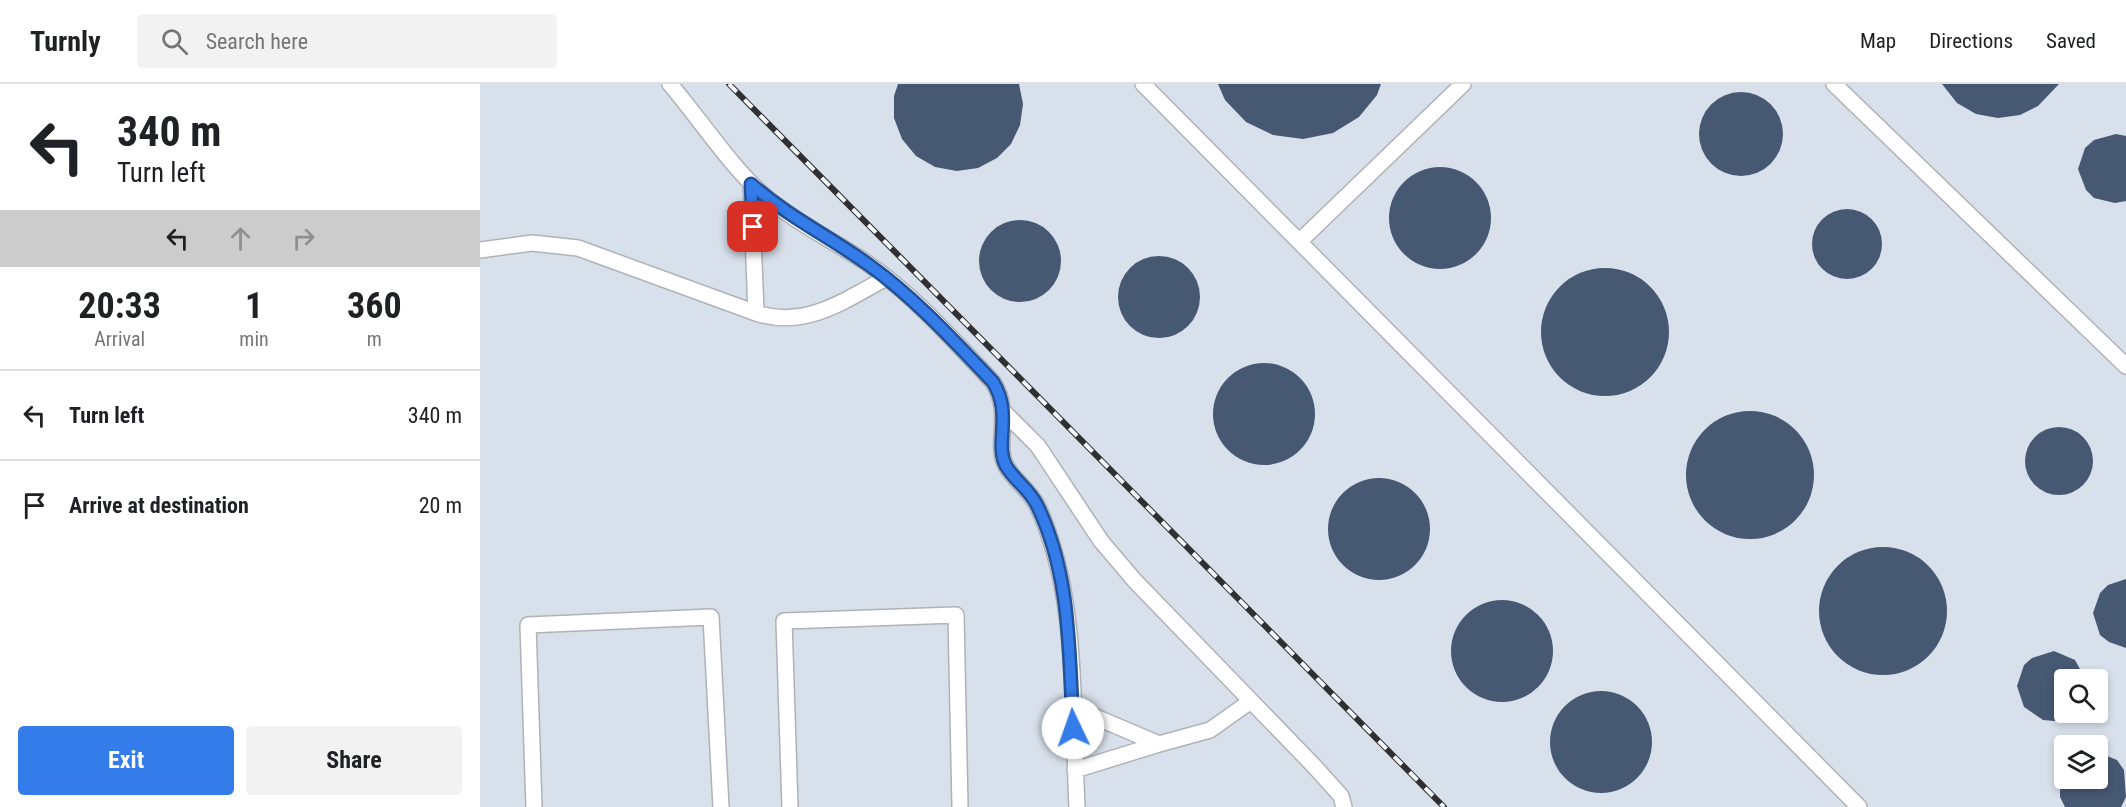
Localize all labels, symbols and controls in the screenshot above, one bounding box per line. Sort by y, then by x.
search box [137,14,557,68]
text: Turnly [30,25,101,58]
icon: search [158,25,191,58]
text: Search here [206,29,308,54]
text: Map [1860,29,1896,53]
text: Directions [1929,29,2013,53]
text: Saved [2046,29,2096,53]
text: 340 m [117,107,222,156]
icon: left [18,108,96,186]
text: Turn left [117,157,206,189]
pin [727,201,778,252]
icon: arrive [736,210,769,243]
icon: left [161,222,194,255]
icon: ahead [224,222,257,255]
icon: right [287,222,320,255]
text: 20:33 [78,285,161,327]
text: 1 [245,285,263,327]
text: 360 [347,285,402,327]
text: Arrival [94,327,145,351]
text: min [239,327,269,351]
text: m [367,327,382,351]
icon: left [18,399,51,432]
text: Turn left [69,403,144,428]
text: 340 m [408,403,462,428]
icon: arrive [18,489,51,522]
text: Arrive at destination [69,493,249,518]
text: 20 m [419,493,462,518]
map controls [2054,669,2108,789]
button: search [2054,669,2108,723]
position arrow [1041,696,1105,760]
button: Exit [18,726,234,795]
button: Share [246,726,462,795]
button: layers [2054,735,2108,789]

